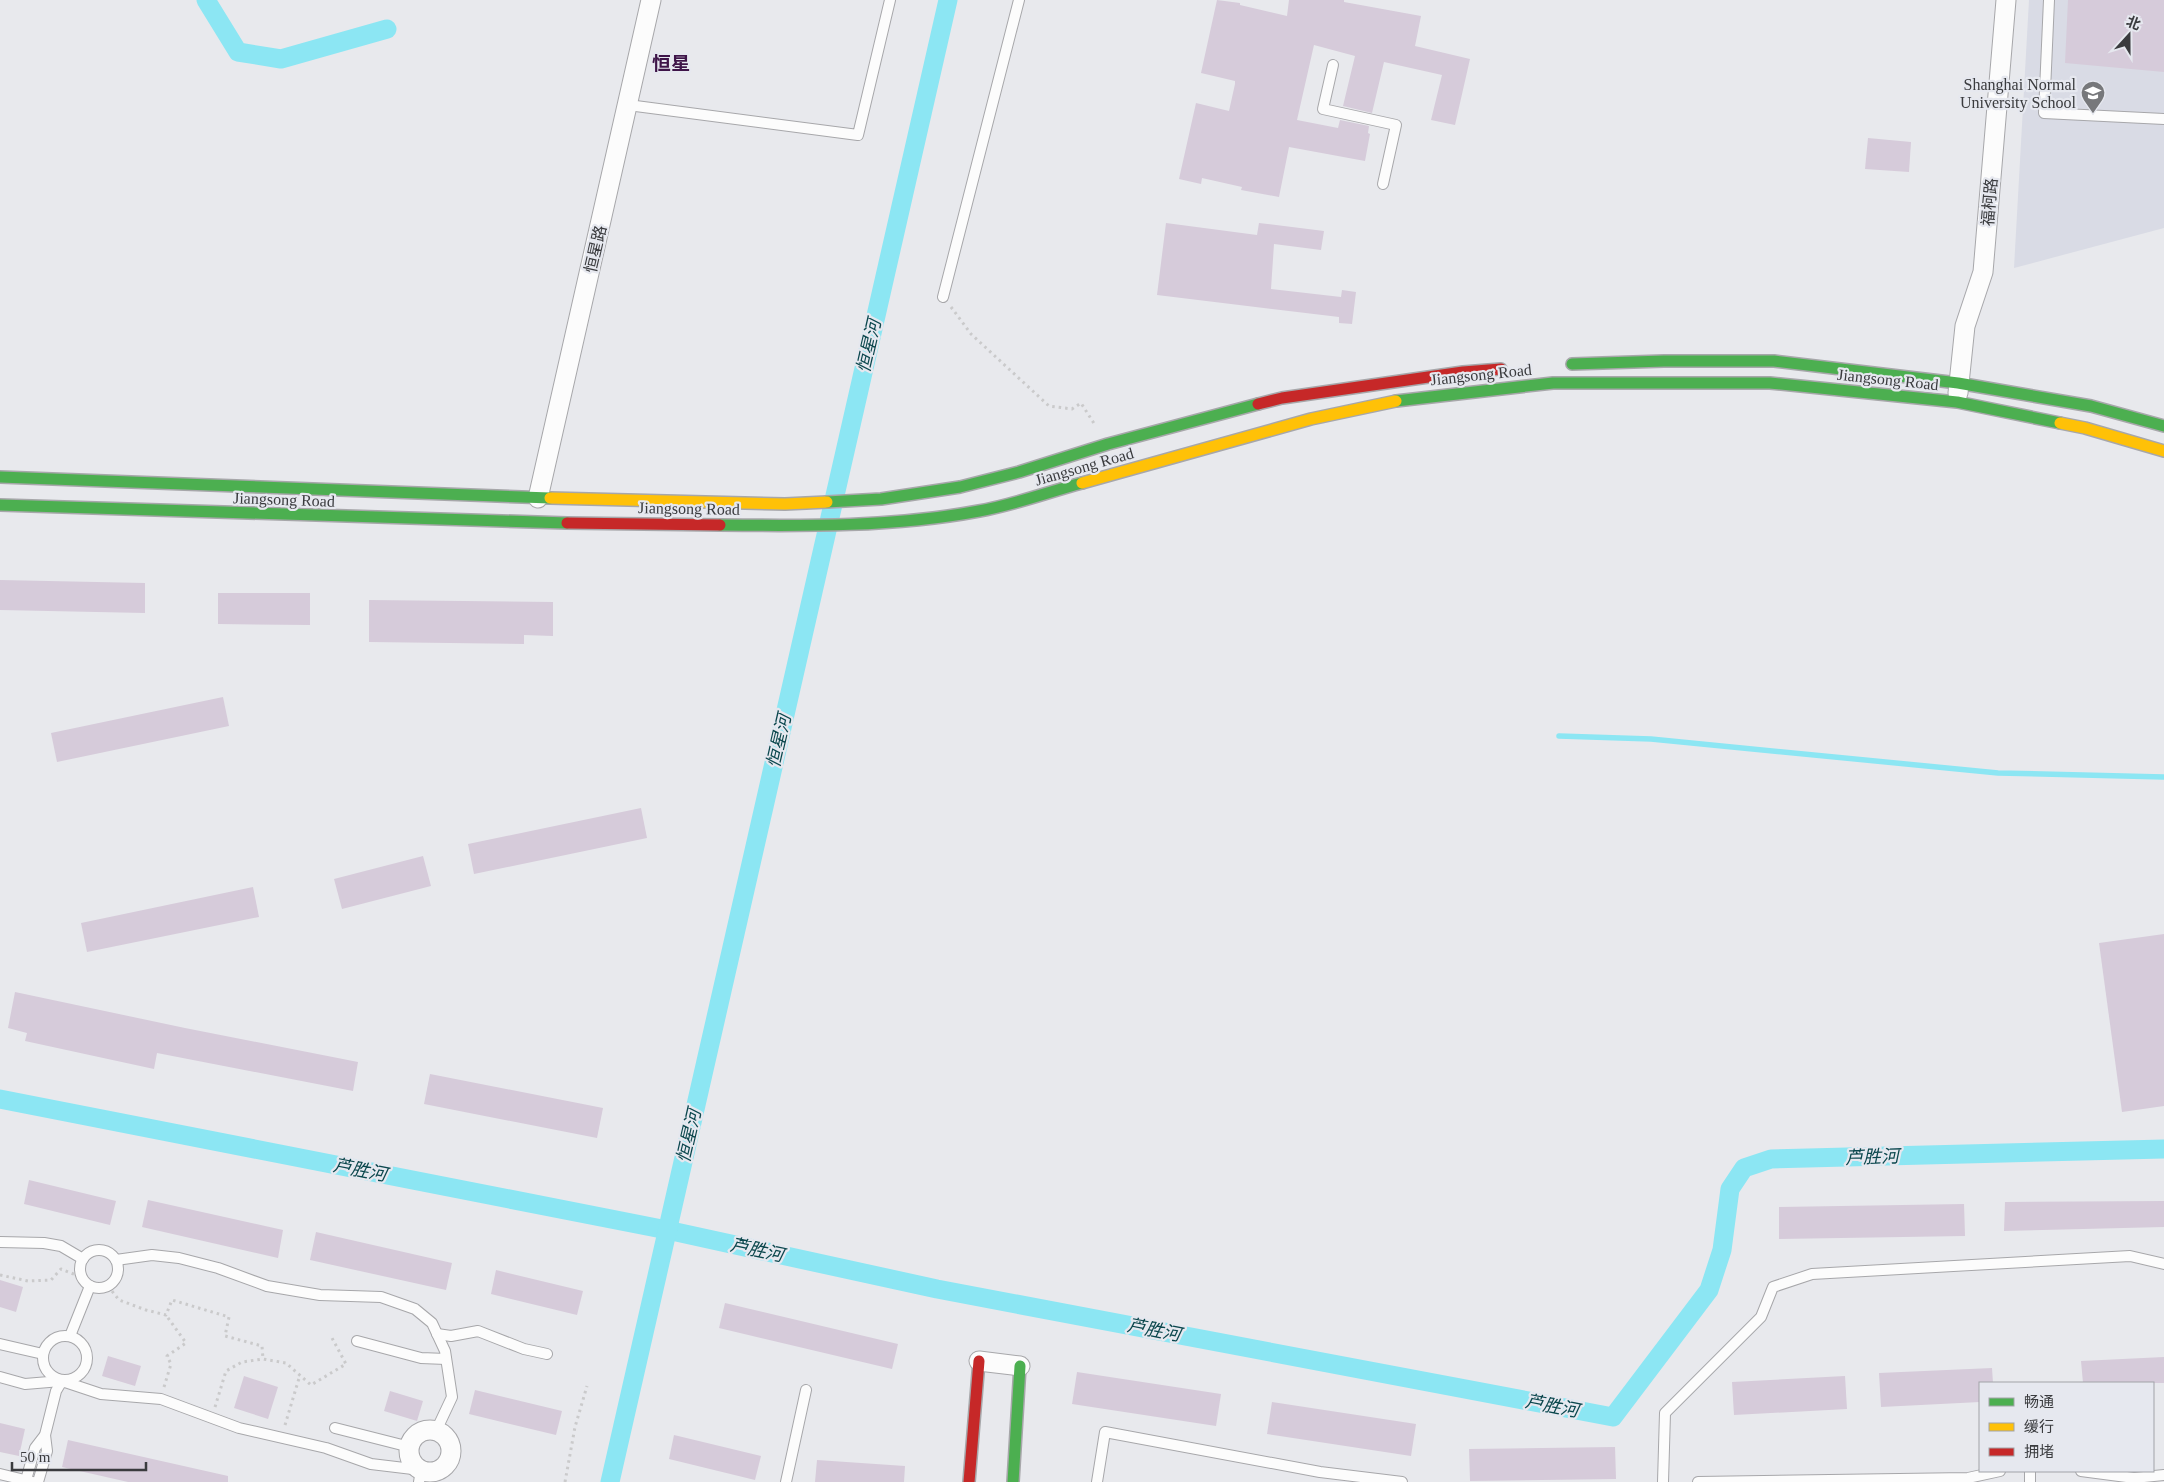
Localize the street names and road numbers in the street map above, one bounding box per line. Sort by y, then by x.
street label: 福柯路 [1979,177,2000,227]
street label: 恒星路 [582,224,609,274]
street label: Jiangsong Road [1430,361,1533,389]
street label: Jiangsong Road [1836,366,1939,394]
street label: Jiangsong Road [1033,444,1136,490]
street label: Jiangsong Road [233,489,335,511]
street label: Jiangsong Road [638,499,740,519]

